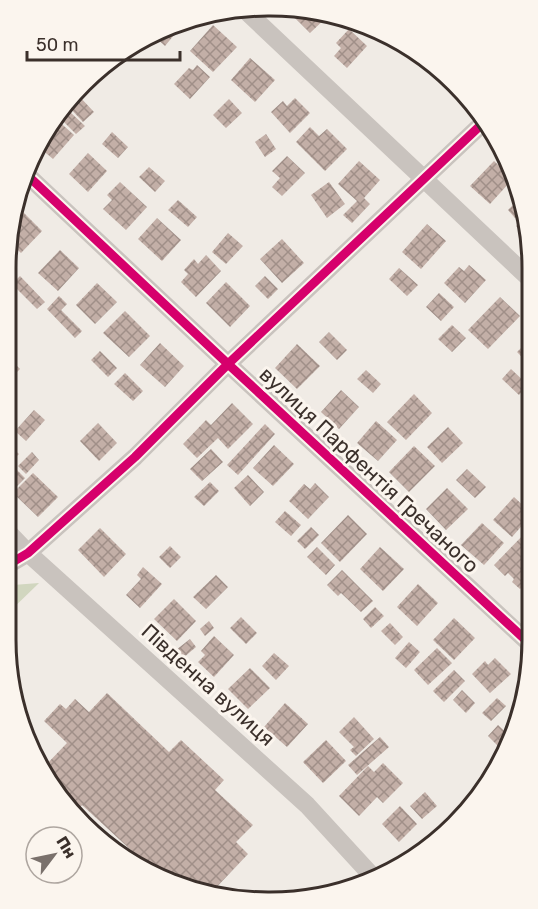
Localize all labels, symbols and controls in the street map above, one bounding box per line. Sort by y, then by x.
scale bar [27,24,180,62]
text: 50 m [36,34,79,56]
street label: вулиця Парфентія Гречаного [255,361,484,578]
street label: Південна вулиця [137,618,280,751]
north arrow [24,825,84,885]
text: Пн [52,833,80,862]

